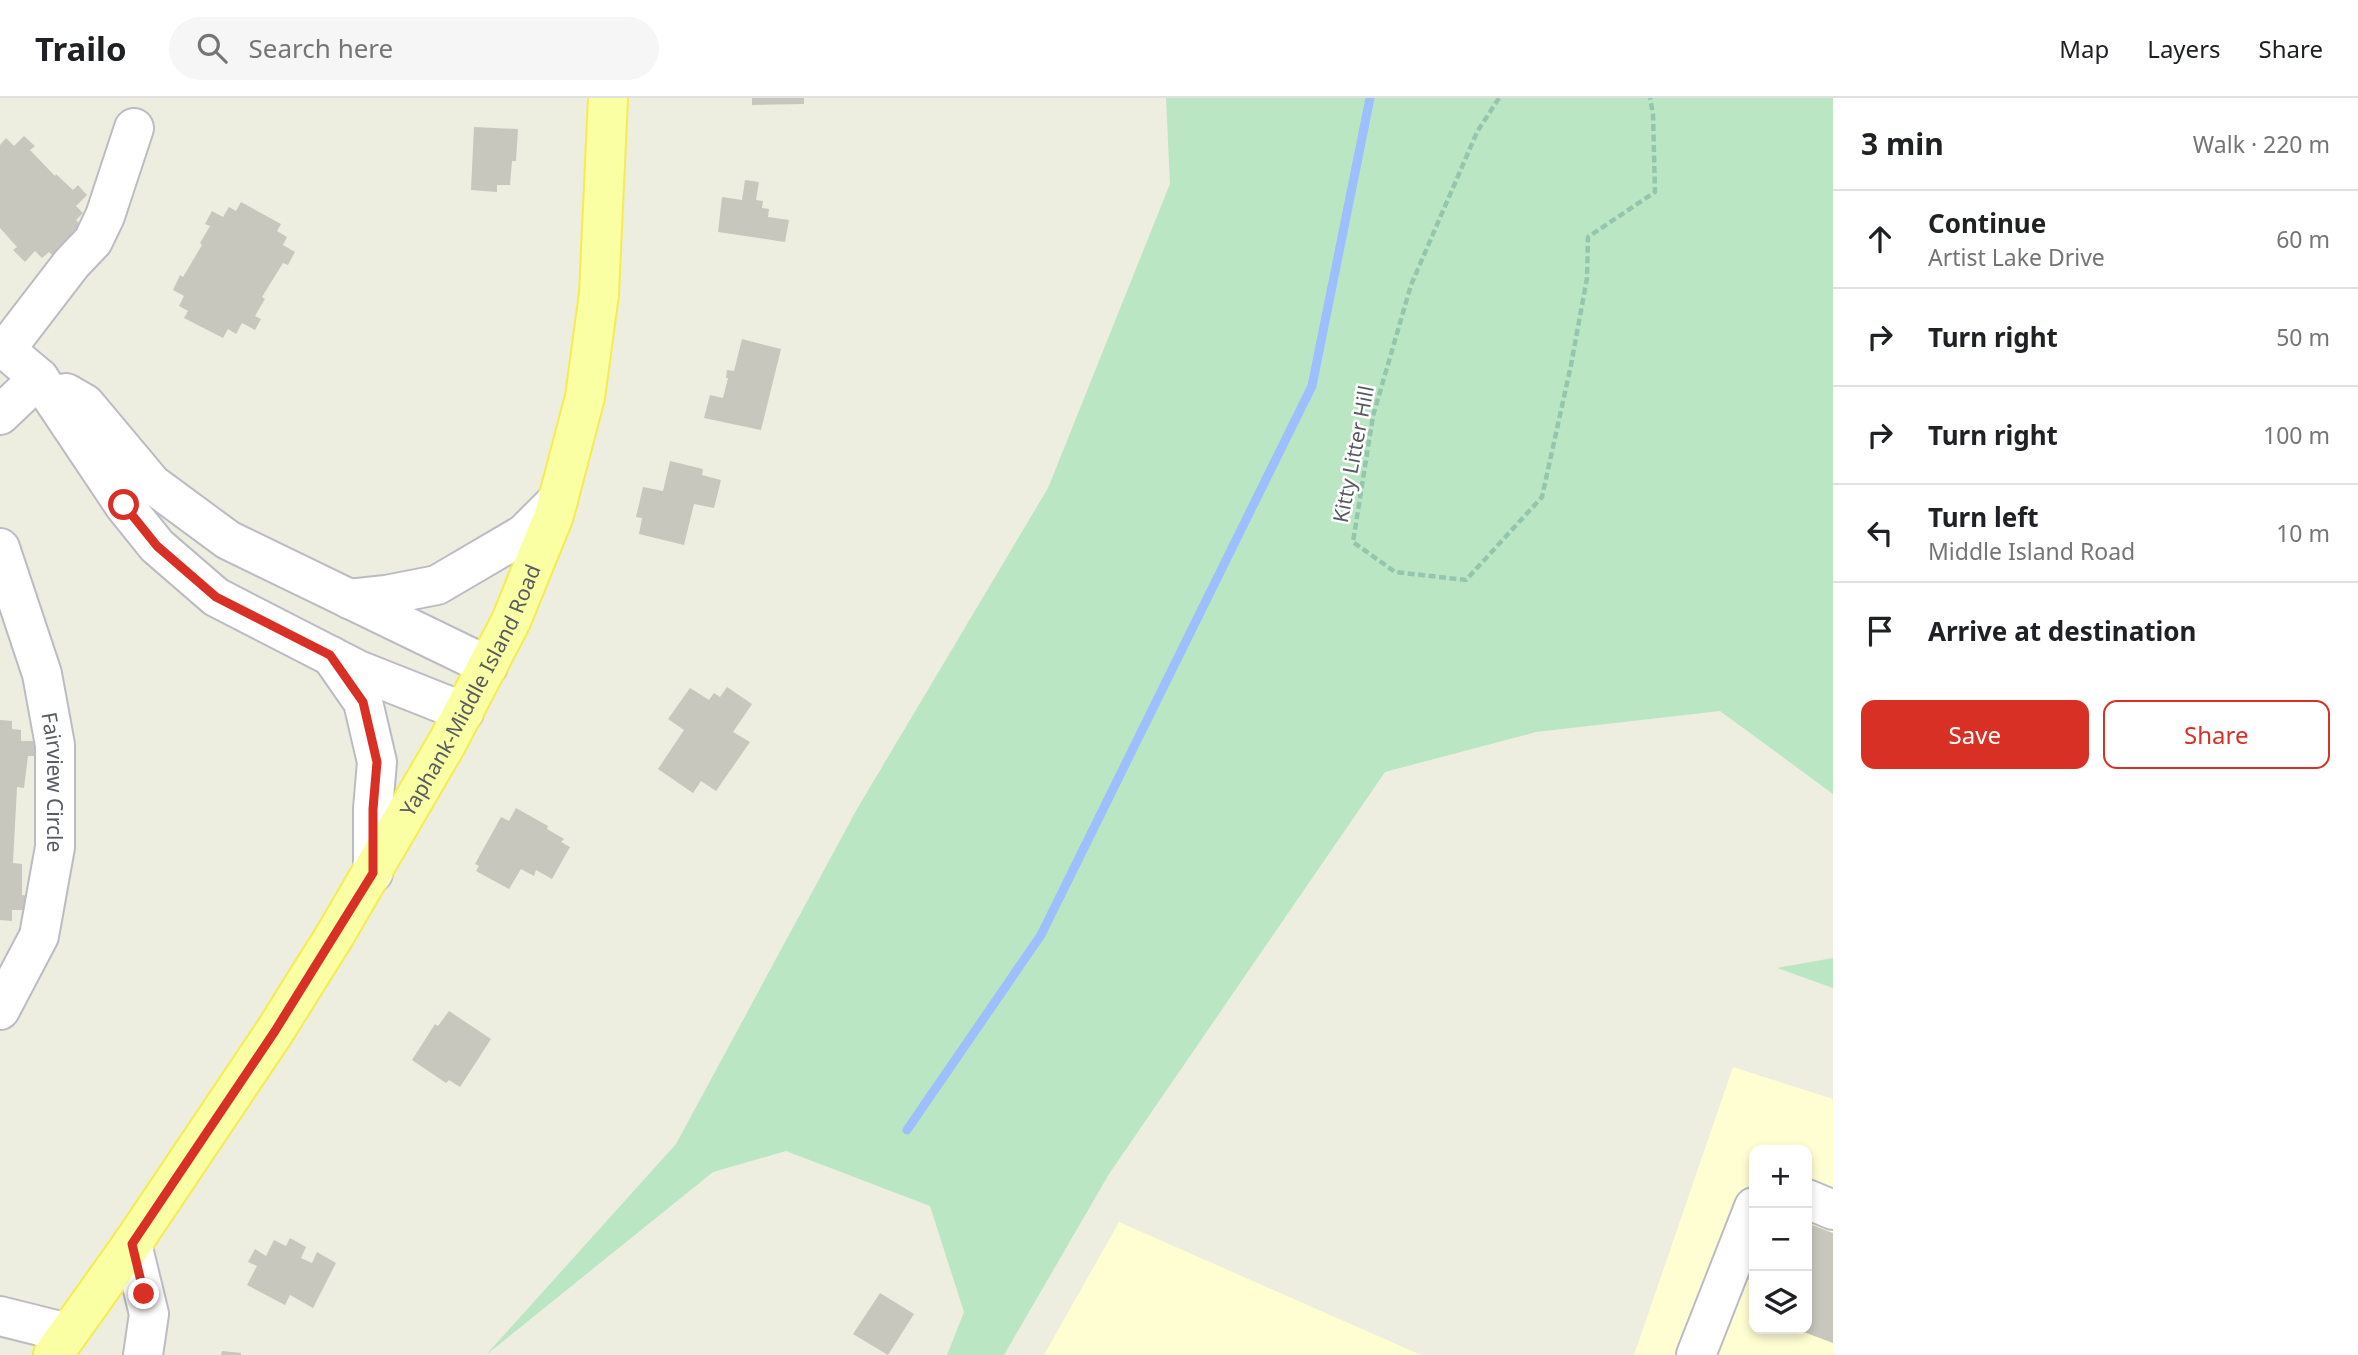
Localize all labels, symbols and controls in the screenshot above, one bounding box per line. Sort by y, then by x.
search box [169,17,659,80]
text: Trailo [35,26,127,71]
icon: search [193,29,231,67]
text: Search here [249,30,393,66]
text: Map [2059,32,2109,65]
text: Layers [2147,32,2221,65]
text: Share [2259,32,2323,65]
text: 3 min [1861,123,1944,164]
text: Walk · 220 m [2193,128,2330,160]
text: Continue [1928,205,2046,241]
icon: ahead [1861,220,1899,258]
text: 60 m [2276,223,2330,255]
text: Artist Lake Drive [1928,241,2105,273]
icon: right [1861,318,1899,356]
text: Turn right [1928,319,2058,355]
text: 50 m [2276,321,2330,353]
street label: Kitty Litter Hill [1326,383,1380,525]
icon: right [1861,416,1899,454]
text: Turn right [1928,417,2058,453]
text: 100 m [2263,419,2330,451]
route start [108,489,139,520]
text: Turn left [1928,499,2039,535]
icon: left [1861,514,1899,552]
text: 10 m [2276,517,2330,549]
text: Middle Island Road [1928,535,2135,567]
street label: Yaphank-Middle Island Road [393,560,547,821]
icon: arrive [1861,612,1899,650]
text: Arrive at destination [1928,613,2197,649]
button: Save [1861,700,2089,769]
button: Share [2103,700,2330,769]
street label: Fairview Circle [35,710,69,852]
map controls [1749,1145,1812,1334]
button: + [1749,1145,1812,1208]
button: − [1749,1208,1812,1271]
button: layers [1749,1271,1812,1334]
route end [128,1278,159,1309]

